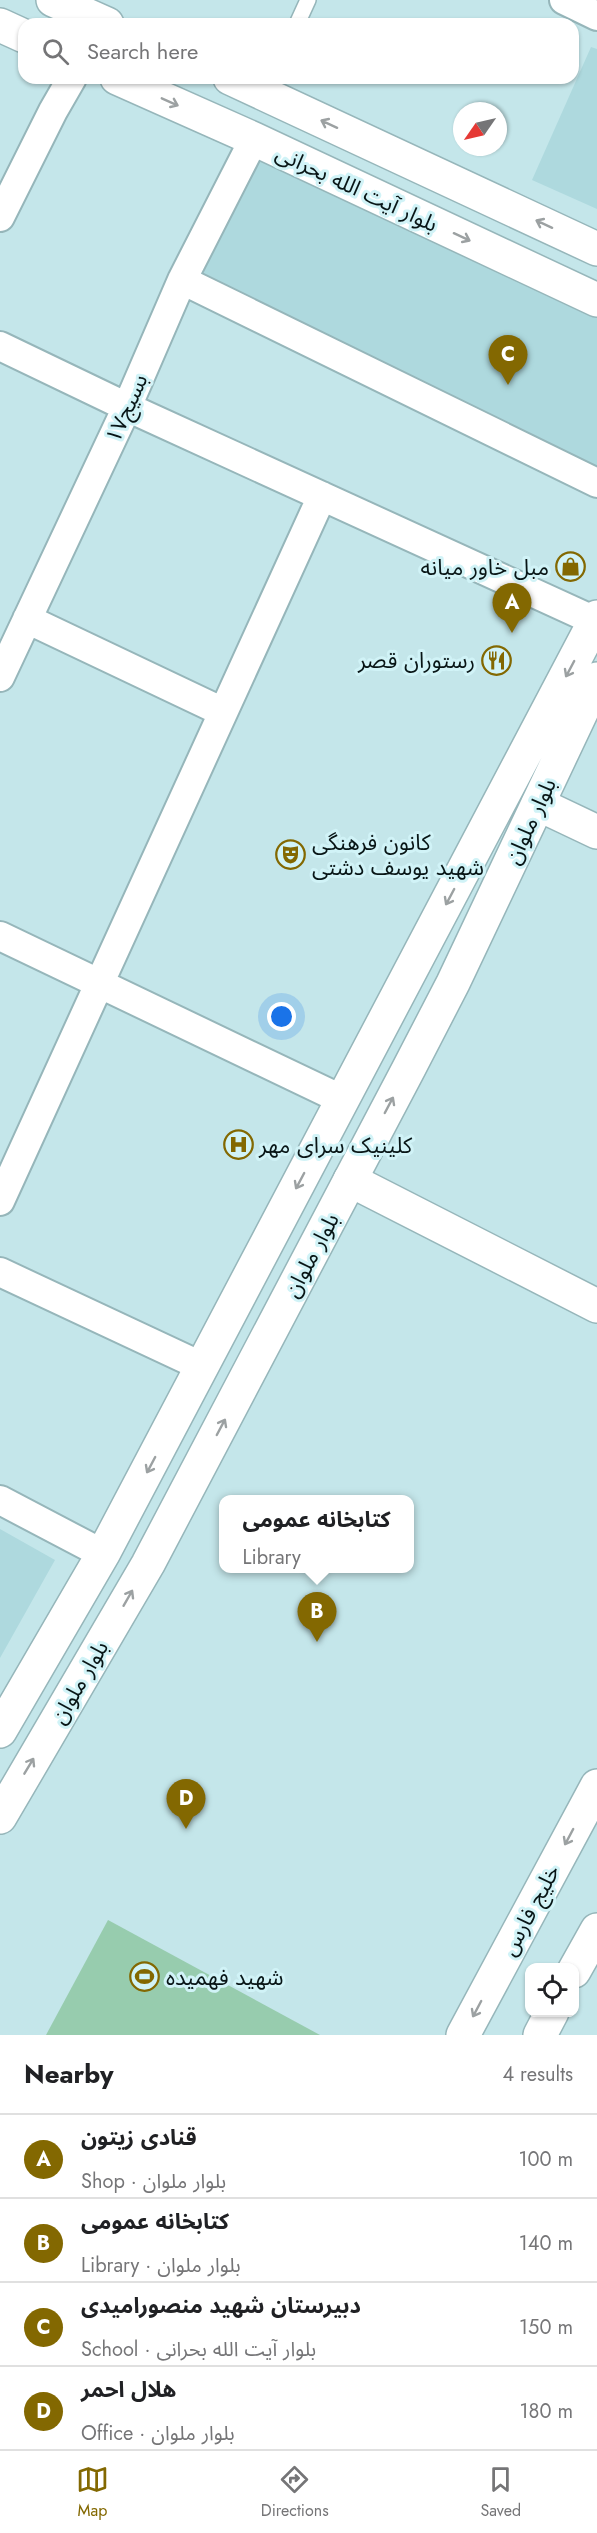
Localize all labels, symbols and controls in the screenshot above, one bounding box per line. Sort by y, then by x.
search box [18,18,579,84]
icon: search [39,35,72,68]
text: Search here [87,35,198,67]
one-way arrow [161,97,179,108]
north arrow [453,102,507,156]
one-way arrow [321,117,339,129]
street label: بلوار آیت الله بحرانی [271,136,443,240]
one-way arrow [536,218,554,230]
one-way arrow [452,231,470,243]
pin: C [488,336,528,385]
street label: بسیج۱۷ [97,368,156,448]
place label: مبل خاور میانه [421,551,549,583]
shop icon: مبل خاور میانه [554,551,586,583]
pin: A [492,584,532,633]
place label: رستوران قصر [357,644,475,676]
restaurant icon: رستوران قصر [480,644,512,676]
one-way arrow [564,659,575,677]
street label: بلوار ملوان [496,773,564,869]
place label: کانون فرهنگی شهید یوسف دشتی [312,826,484,883]
theatre icon: کانون فرهنگی شهید یوسف دشتی [275,839,307,871]
one-way arrow [444,888,456,905]
your location [267,1002,296,1031]
one-way arrow [384,1097,396,1115]
hospital icon: کلینیک سرای مهر [222,1129,254,1161]
place label: کلینیک سرای مهر [258,1129,413,1161]
one-way arrow [294,1172,306,1189]
street label: بلوار ملوان [275,1207,347,1303]
one-way arrow [215,1418,227,1436]
one-way arrow [145,1456,157,1473]
popup [219,1495,414,1573]
text: کتابخانه عمومی [242,1503,391,1535]
text: Library [242,1543,301,1572]
one-way arrow [123,1590,135,1607]
pin: B [298,1592,336,1642]
street label: بلوار ملوان [42,1634,116,1730]
one-way arrow [24,1758,36,1775]
pin: D [166,1780,206,1829]
one-way arrow [563,1828,574,1846]
street label: خلیج فارس [493,1859,568,1962]
sports icon: شهید فهمیده [129,1961,161,1993]
place label: شهید فهمیده [166,1961,283,1993]
map controls [525,1963,579,2017]
button: locate [525,1963,579,2017]
one-way arrow [471,2000,483,2017]
text: Nearby [24,2055,113,2093]
text: 4 results [502,2060,573,2089]
text: قنادى زیتون [81,2121,197,2153]
text: A [36,2145,51,2174]
text: 100 m [518,2145,573,2174]
text: Shop · بلوار ملوان [81,2167,226,2196]
text: کتابخانه عمومی [81,2205,229,2237]
text: B [37,2229,50,2258]
text: 140 m [519,2229,573,2258]
text: Library · بلوار ملوان [81,2251,241,2280]
text: دبیرستان شهید منصورامیدی [81,2289,361,2321]
text: C [36,2313,51,2342]
text: 150 m [519,2313,573,2342]
text: School · بلوار آیت الله بحرانی [81,2335,316,2364]
text: هلال احمر [81,2373,176,2405]
text: D [36,2397,51,2426]
text: 180 m [519,2397,573,2426]
text: Office · بلوار ملوان [81,2419,235,2448]
tab: Map [76,2463,109,2522]
tab: Directions [261,2463,329,2522]
tab: Saved [480,2463,521,2522]

